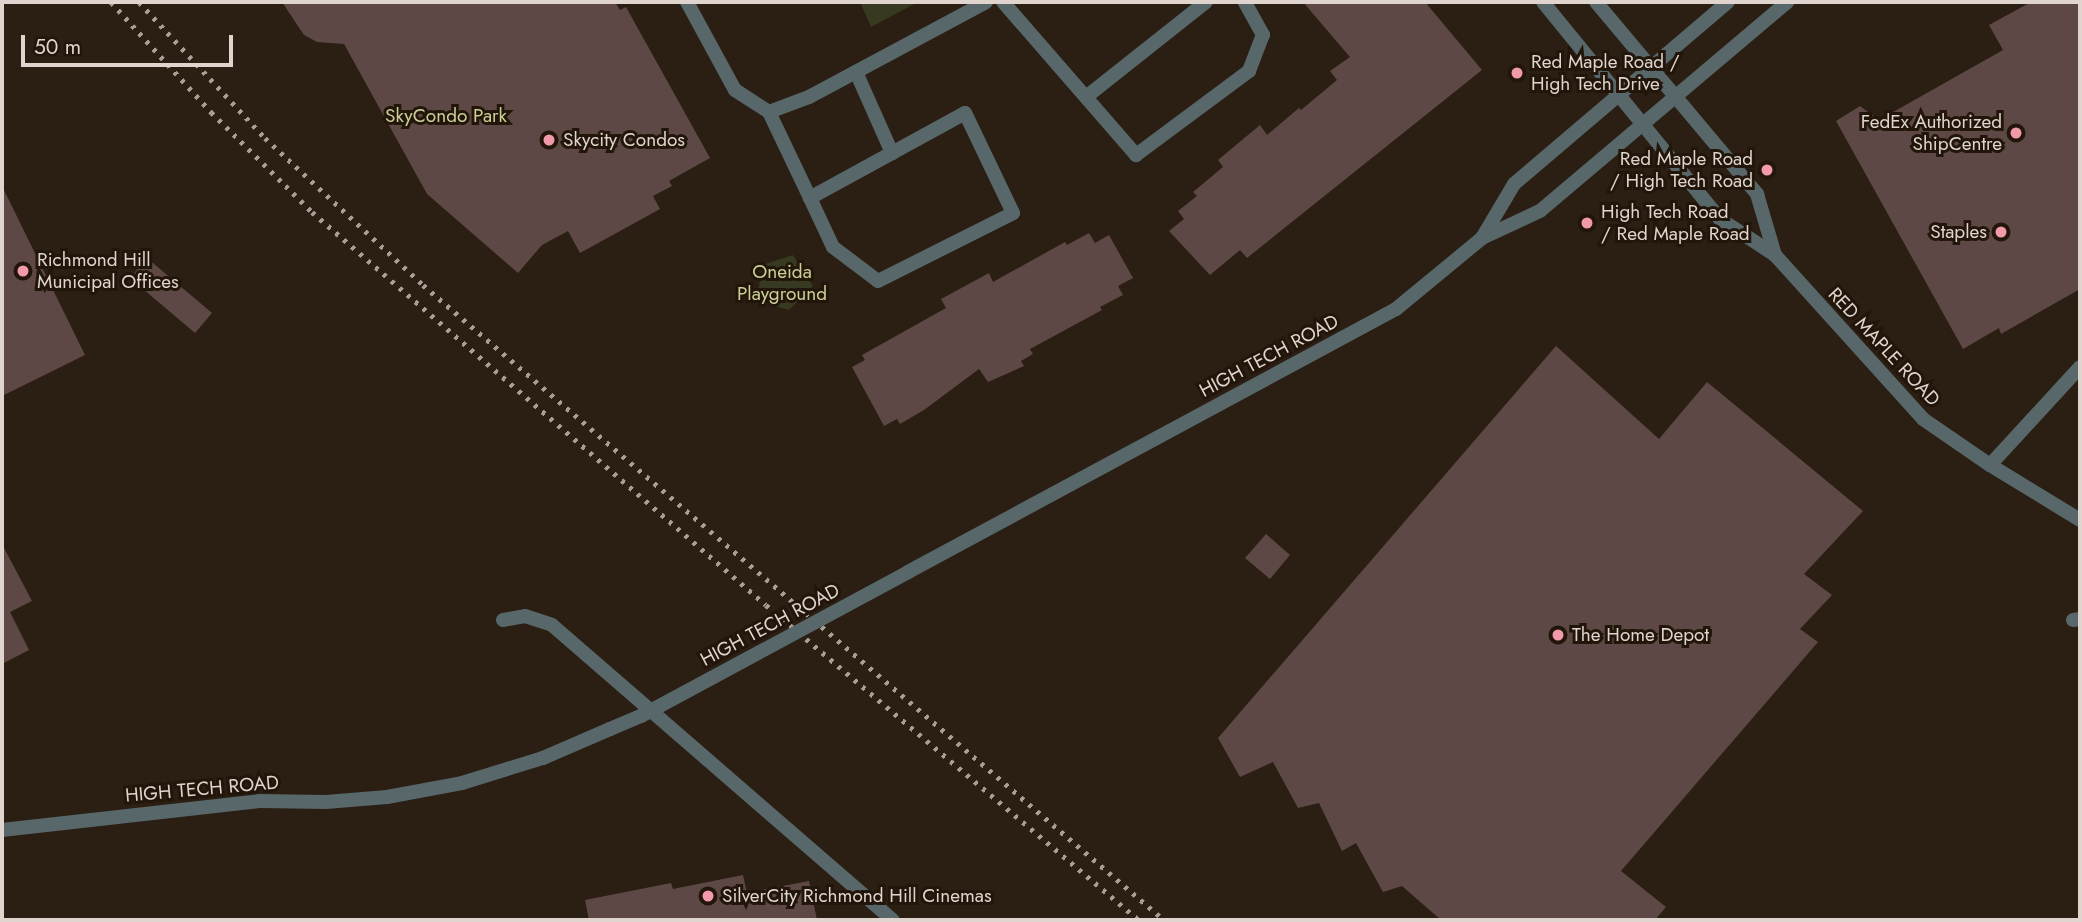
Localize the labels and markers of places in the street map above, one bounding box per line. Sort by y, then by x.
place label: Red Maple Road / High Tech Drive [1531,51,1680,95]
marker: Red Maple Road / High Tech Drive [1509,65,1525,81]
place label: FedEx Authorized ShipCentre [1861,111,2002,155]
marker: FedEx Authorized ShipCentre [2008,125,2024,141]
place label: Skycity Condos [563,129,685,151]
marker: Skycity Condos [541,132,557,148]
place label: Red Maple Road / High Tech Road [1610,148,1753,192]
marker: Red Maple Road / High Tech Road [1759,162,1775,178]
place label: High Tech Road / Red Maple Road [1601,201,1750,245]
marker: High Tech Road / Red Maple Road [1579,215,1595,231]
place label: Staples [1930,221,1987,243]
marker: Staples [1993,224,2009,240]
place label: Richmond Hill Municipal Offices [37,249,179,293]
marker: Richmond Hill Municipal Offices [15,263,31,279]
place label: The Home Depot [1572,624,1709,646]
marker: The Home Depot [1550,627,1566,643]
place label: SilverCity Richmond Hill Cinemas [722,885,992,907]
marker: SilverCity Richmond Hill Cinemas [700,888,716,904]

